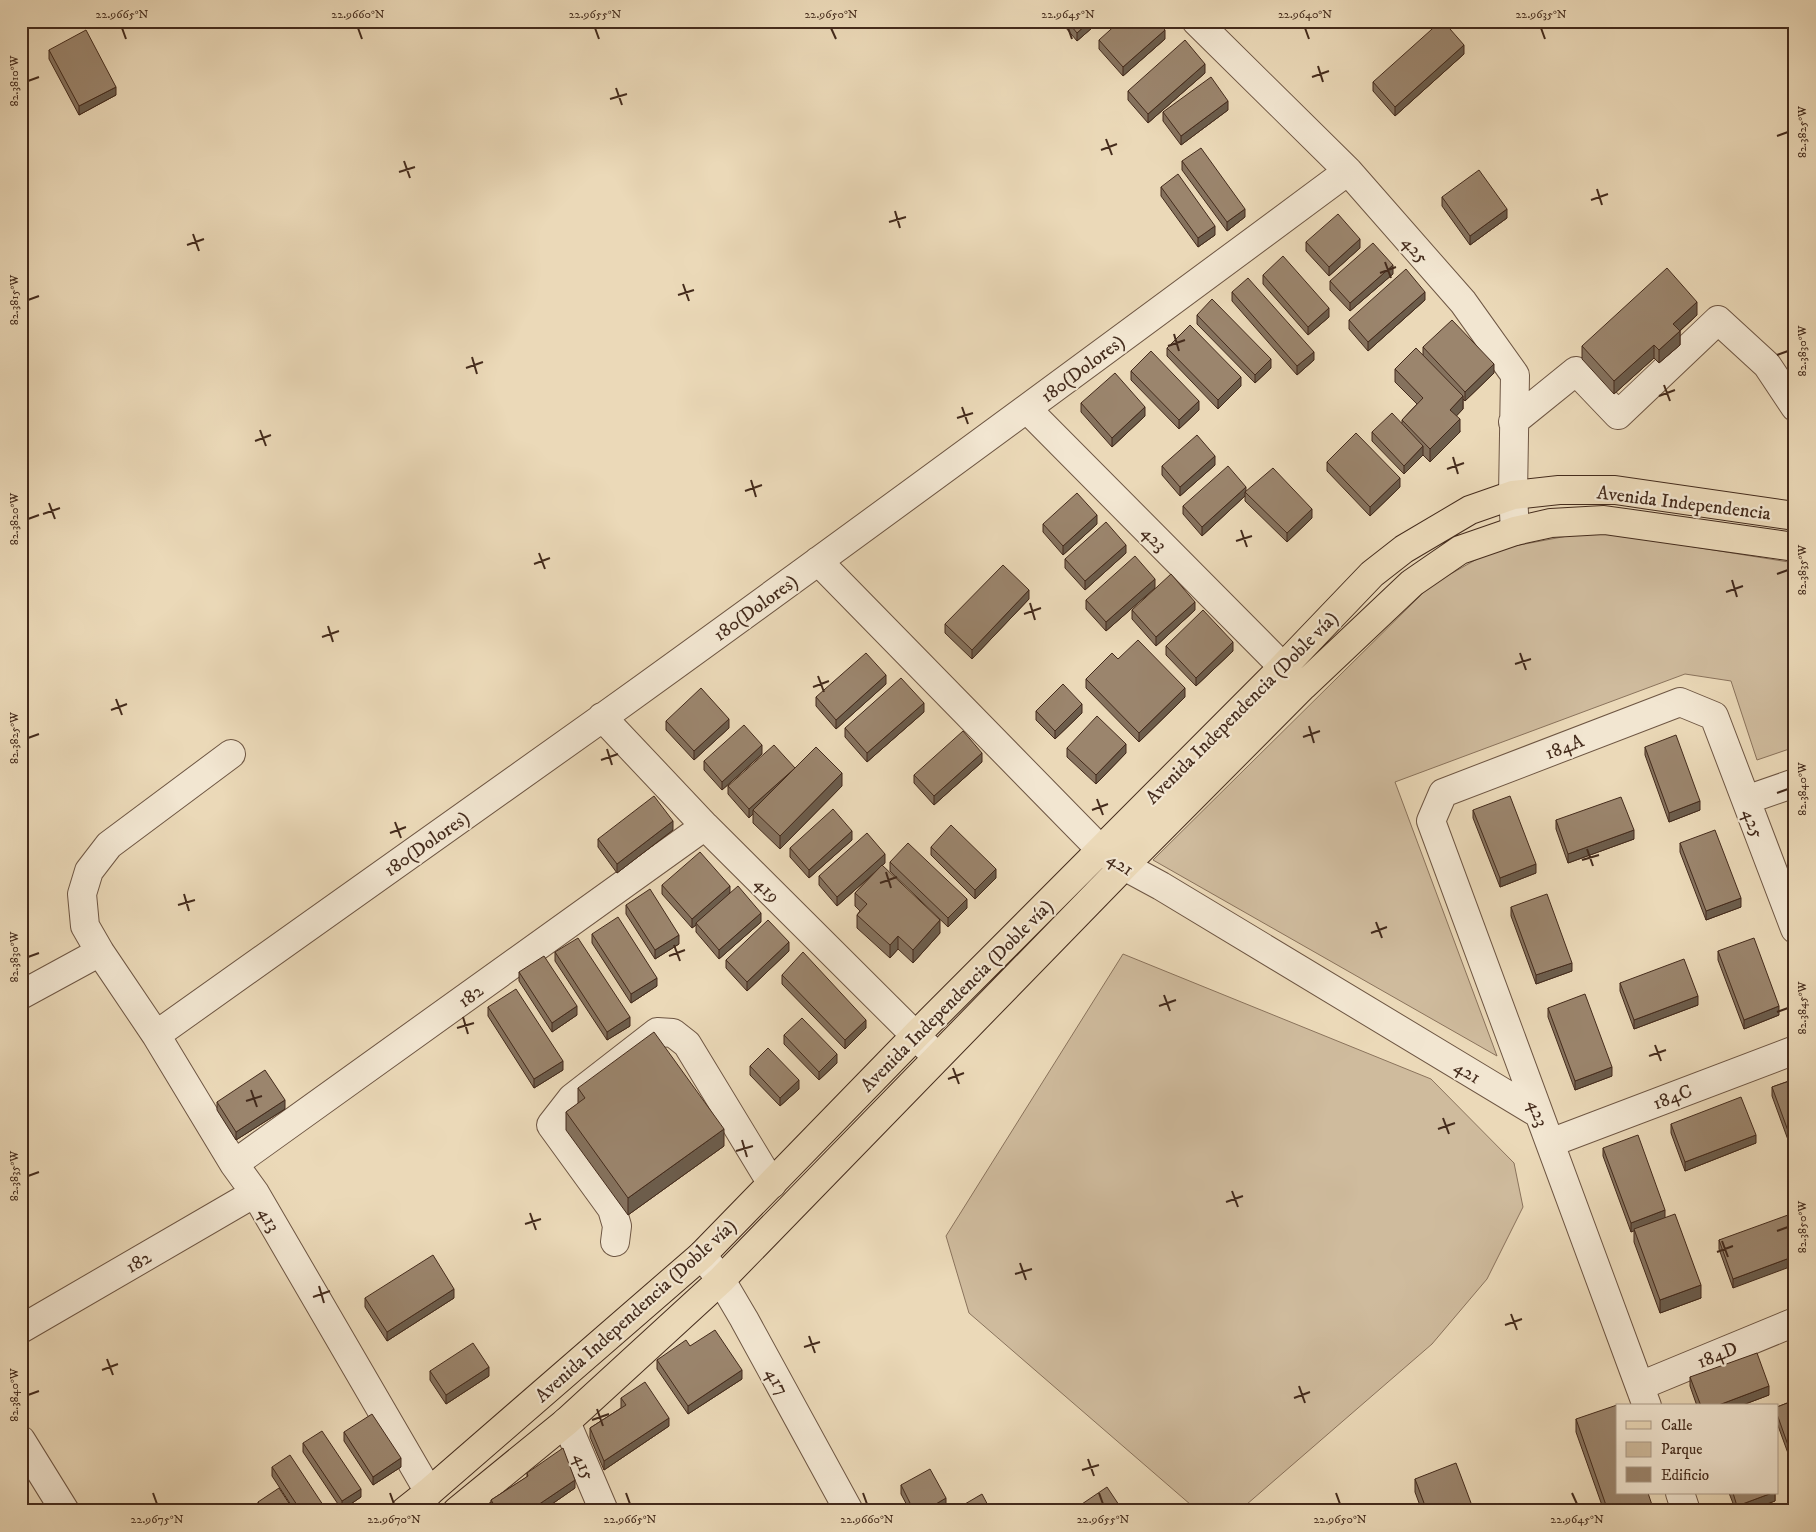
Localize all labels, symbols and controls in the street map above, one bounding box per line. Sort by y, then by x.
text: 22.9665°N [96,7,149,22]
text: 22.9660°N [331,7,385,22]
text: 22.9655°N [569,7,621,22]
text: 22.9650°N [804,7,858,22]
text: 22.9645°N [1041,7,1095,22]
text: 22.9640°N [1278,7,1332,22]
text: 22.9635°N [1515,7,1567,22]
text: 82.3810°W [7,54,22,107]
text: 82.3825°W [1795,105,1810,158]
street label: 425 [1396,231,1434,269]
text: 82.3815°W [7,274,22,325]
text: 82.3830°W [1795,324,1810,377]
street label: 180(Dolores) [1037,330,1129,408]
street label: Avenida Independencia [1596,481,1772,526]
text: 82.3820°W [7,492,22,545]
street label: 423 [1136,521,1172,557]
text: 82.3835°W [1795,544,1810,595]
street label: 180(Dolores) [709,570,803,647]
street label: Avenida Independencia (Doble vía) [1141,607,1343,809]
text: 82.3825°W [7,711,22,764]
street label: 184A [1542,729,1588,765]
text: 82.3840°W [1795,761,1810,816]
street label: 180(Dolores) [380,806,474,882]
street label: 425 [1737,806,1769,842]
street label: 421 [1102,847,1138,881]
street label: 419 [749,872,785,908]
street label: Avenida Independencia (Doble vía) [856,895,1058,1097]
text: 82.3830°W [7,930,22,983]
street label: 182 [454,979,489,1013]
text: 82.3845°W [1795,980,1810,1035]
street label: 421 [1450,1055,1485,1089]
street label: 184C [1650,1079,1695,1115]
street label: 423 [1522,1097,1553,1130]
text: 82.3835°W [7,1150,22,1201]
text: 82.3850°W [1795,1200,1810,1253]
street label: 413 [252,1203,285,1236]
street label: Avenida Independencia (Doble vía) [531,1215,741,1408]
street label: 182 [122,1246,156,1279]
street label: 184D [1694,1337,1741,1374]
street label: 417 [760,1364,794,1400]
text: 82.3840°W [7,1367,22,1422]
legend [1616,1404,1778,1494]
text: Calle [1661,1416,1693,1435]
text: Parque [1661,1440,1702,1459]
street label: 415 [568,1450,600,1484]
text: Edificio [1661,1466,1709,1485]
text: 22.9675°N [131,1512,184,1527]
text: 22.9670°N [367,1512,421,1527]
text: 22.9665°N [604,1512,657,1527]
text: 22.9660°N [840,1512,894,1527]
text: 22.9655°N [1077,1512,1129,1527]
text: 22.9650°N [1313,1512,1367,1527]
text: 22.9645°N [1550,1512,1604,1527]

